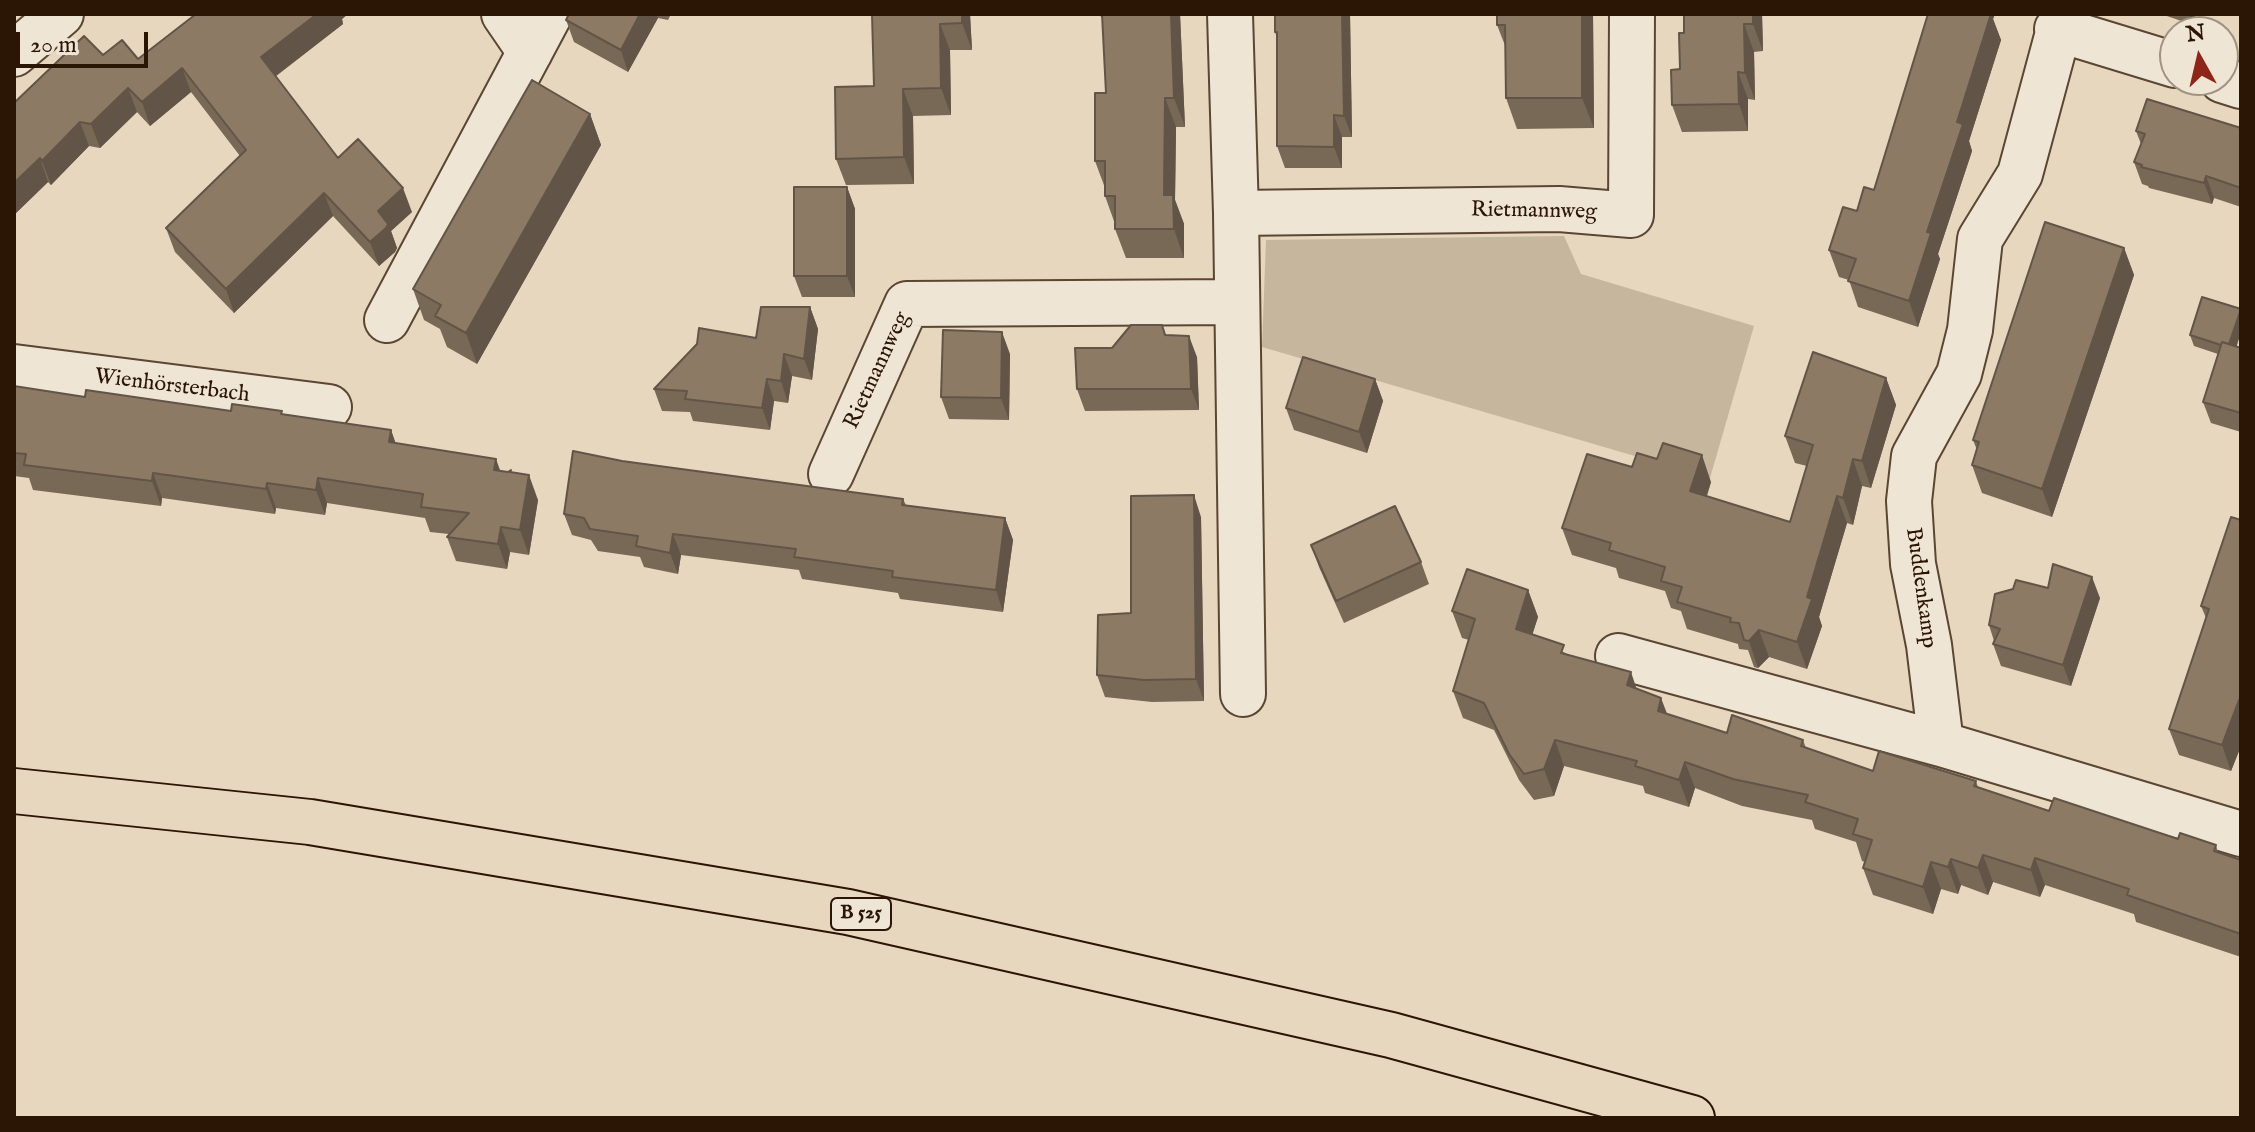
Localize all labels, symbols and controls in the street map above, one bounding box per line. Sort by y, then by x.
scale bar [20,16,152,66]
north arrow [2159,16,2239,96]
text: N [2185,19,2207,49]
text: 20 m [30,30,77,61]
street label: Rietmannweg [1471,198,1597,226]
street label: Rietmannweg [839,308,917,434]
street label: Wienhörsterbach [93,364,251,410]
street label: Buddenkamp [1898,526,1942,650]
road number: B 525 [831,898,891,930]

